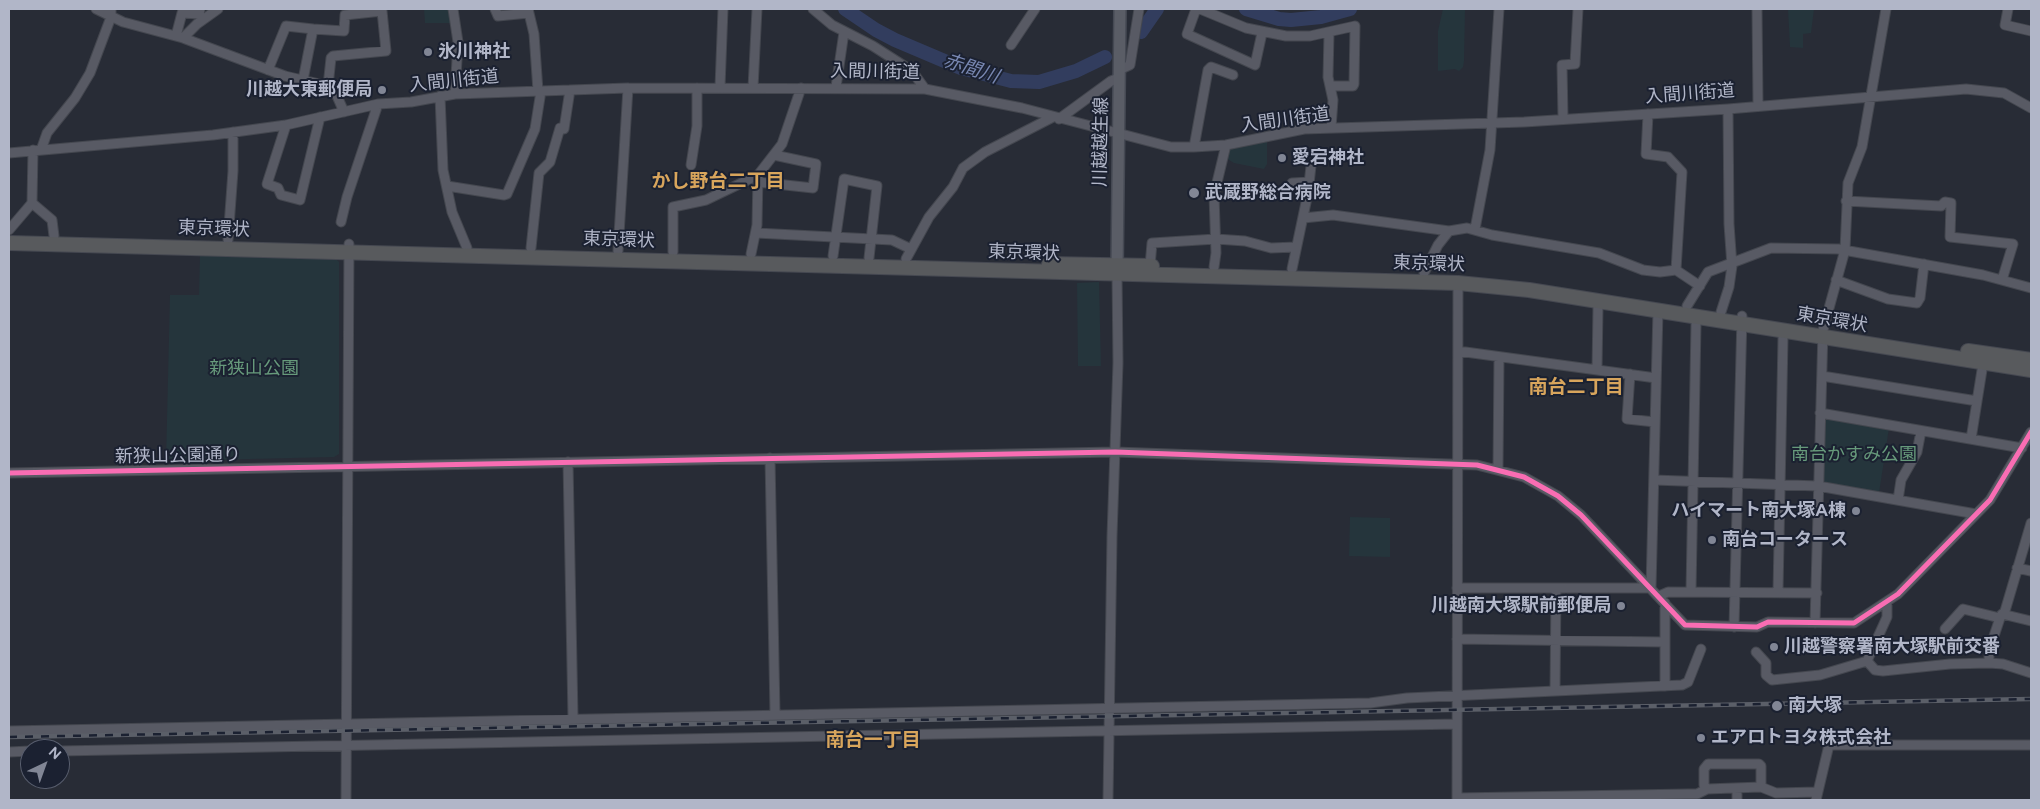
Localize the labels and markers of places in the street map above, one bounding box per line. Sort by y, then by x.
place label: 氷川神社 [438,41,510,63]
marker: 氷川神社 [422,46,434,58]
place label: 川越大東郵便局 [246,79,372,101]
marker: 川越大東郵便局 [376,84,388,96]
place label: 愛宕神社 [1292,147,1364,169]
marker: 愛宕神社 [1276,152,1288,164]
place label: 武蔵野総合病院 [1205,182,1331,204]
marker: 武蔵野総合病院 [1187,186,1201,200]
place label: ハイマート南大塚A棟 [1671,500,1846,522]
marker: ハイマート南大塚A棟 [1850,505,1862,517]
place label: 南台コータース [1722,529,1848,551]
marker: 南台コータース [1706,534,1718,546]
place label: 川越南大塚駅前郵便局 [1431,595,1611,617]
marker: 川越南大塚駅前郵便局 [1615,600,1627,612]
place label: 川越警察署南大塚駅前交番 [1784,636,2000,658]
marker: 川越警察署南大塚駅前交番 [1768,641,1780,653]
place label: 南大塚 [1788,695,1842,717]
marker: 南大塚 [1770,699,1784,713]
place label: エアロトヨタ株式会社 [1711,727,1891,749]
marker: エアロトヨタ株式会社 [1695,732,1707,744]

